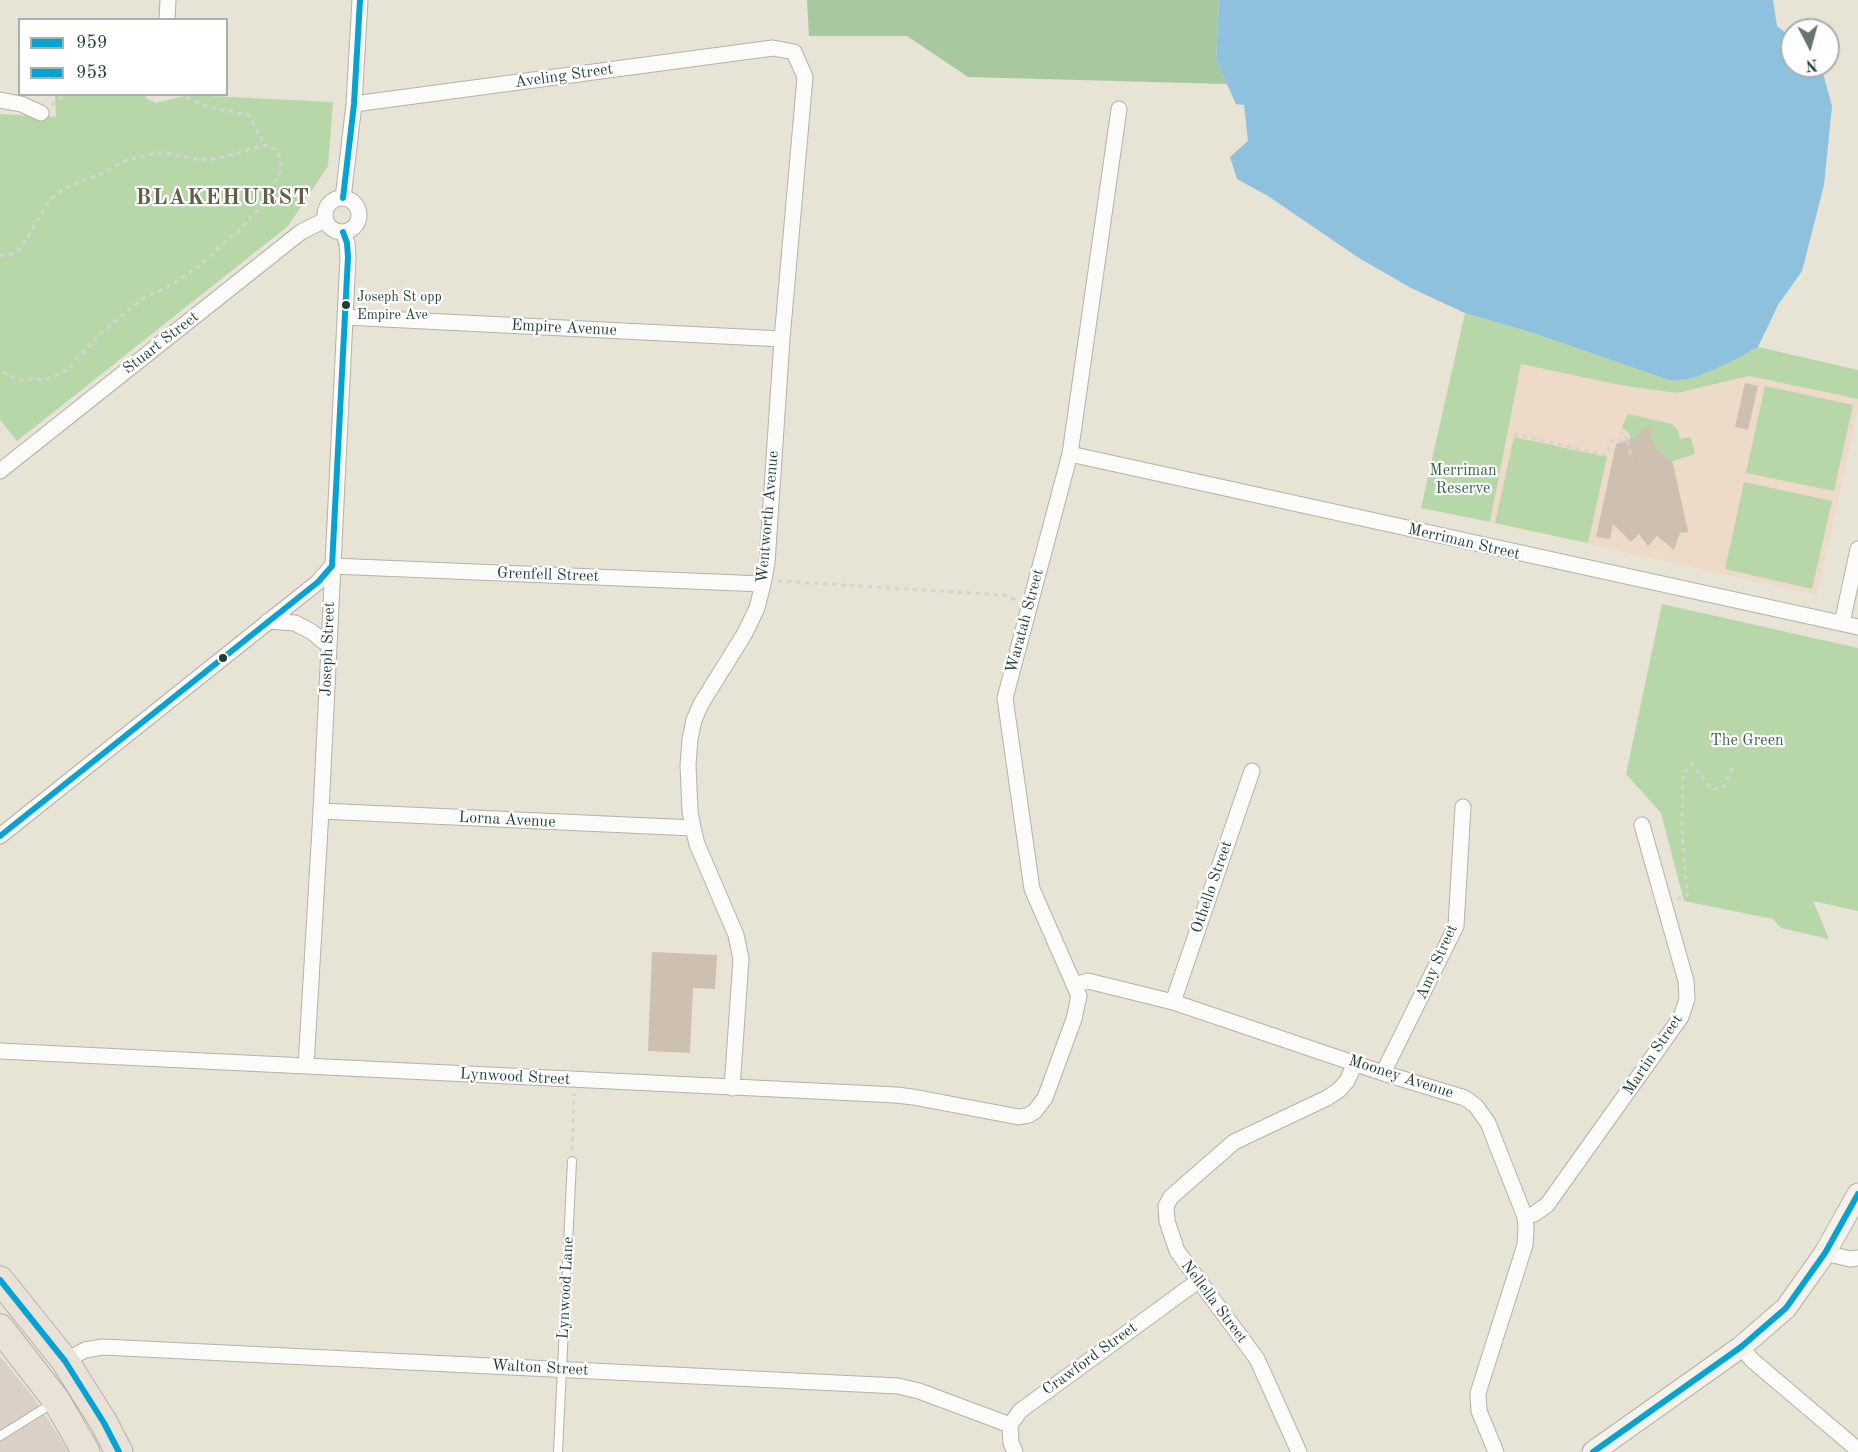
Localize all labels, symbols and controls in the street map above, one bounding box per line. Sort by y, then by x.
legend [18,18,228,96]
north arrow [1780,18,1840,78]
text: 959 [76,34,107,52]
text: N [1805,55,1819,73]
street label: Aveling Street [514,60,614,92]
text: 953 [76,64,107,82]
district label: BLAKEHURST [135,185,311,211]
place label: Joseph St opp Empire Ave [357,289,442,322]
marker: Joseph St opp Empire Ave [340,299,352,311]
street label: Stuart Street [119,307,203,379]
street label: Empire Avenue [511,316,617,340]
street label: Wentworth Avenue [753,450,783,584]
park label: Merriman Reserve [1429,461,1497,499]
street label: Merriman Street [1406,520,1522,564]
street label: Grenfell Street [497,564,599,586]
street label: Waratah Street [1002,567,1048,675]
street label: Joseph Street [317,601,339,697]
unlabelled marker [217,652,229,664]
park label: The Green [1710,731,1784,751]
street label: Lorna Avenue [458,808,556,832]
street label: Othello Street [1187,838,1237,936]
street label: Amy Street [1412,921,1462,1003]
street label: Martin Street [1619,1011,1687,1099]
street label: Mooney Avenue [1346,1051,1456,1103]
street label: Lynwood Street [459,1065,571,1089]
street label: Lynwood Lane [554,1236,578,1340]
street label: Nellella Street [1177,1257,1251,1347]
street label: Crawford Street [1039,1318,1141,1400]
street label: Walton Street [491,1356,589,1380]

